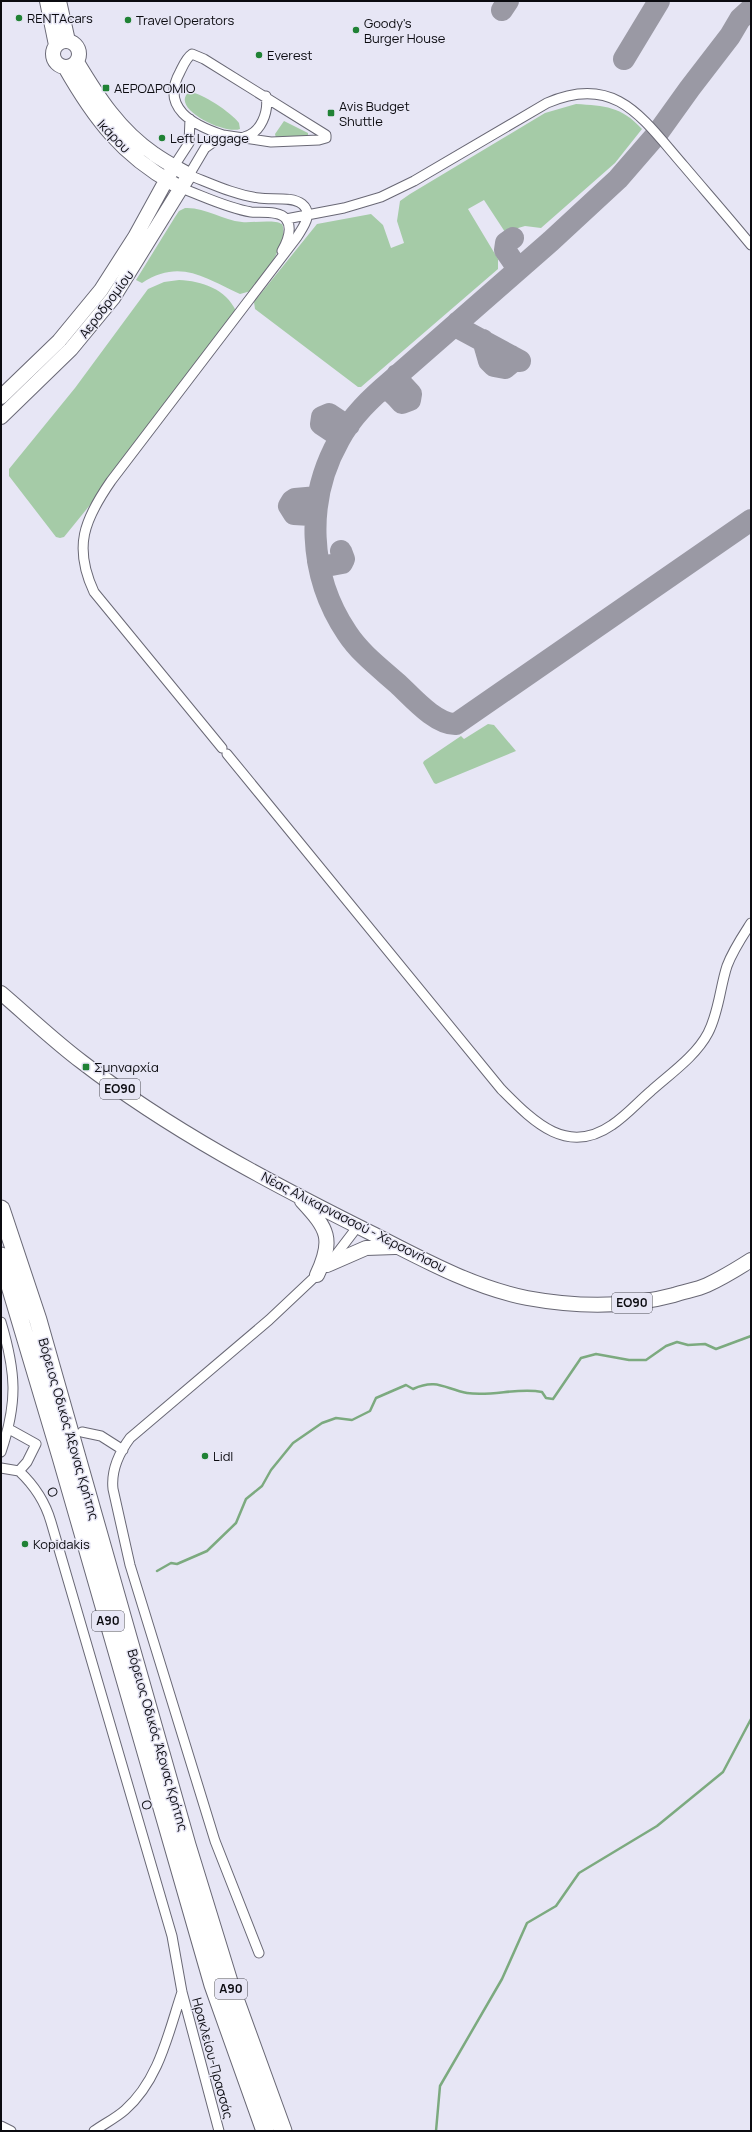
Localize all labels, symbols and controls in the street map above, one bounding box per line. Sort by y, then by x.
place label: RENTAcars [27,9,93,27]
place label: Travel Operators [136,11,234,29]
marker: RENTAcars [14,13,24,23]
place label: Goody's Burger House [364,14,446,47]
marker: Travel Operators [123,15,133,25]
marker: Goody's Burger House [351,25,361,35]
place label: Everest [267,46,313,64]
marker: Everest [254,50,264,60]
place label: ΑΕΡΟΔΡΟΜΙΟ [114,79,196,97]
marker: ΑΕΡΟΔΡΟΜΙΟ [101,83,111,93]
place label: Avis Budget Shuttle [339,97,410,130]
marker: Avis Budget Shuttle [326,108,336,118]
street label: Ικάρου [94,115,134,157]
place label: Left Luggage [170,129,249,147]
marker: Left Luggage [157,133,167,143]
street label: Αεροδρομίου [75,266,137,342]
place label: Σμηναρχία [94,1058,159,1076]
marker: Σμηναρχία [81,1062,91,1072]
road number: ΕΟ90 [100,1079,140,1099]
street label: Νέας Αλικαρνασσού - Χερσονήσου [258,1167,450,1277]
road number: ΕΟ90 [612,1293,652,1313]
street label: Βόρειος Οδικός Άξονας Κρήτης [36,1336,102,1522]
place label: Lidl [213,1447,233,1465]
marker: Lidl [200,1451,210,1461]
street label: Ο [44,1484,62,1500]
place label: Kopidakis [33,1535,90,1553]
marker: Kopidakis [20,1539,30,1549]
road number: Α90 [92,1611,124,1631]
street label: Βόρειος Οδικός Άξονας Κρήτης [125,1647,191,1833]
street label: Ο [138,1798,156,1812]
road number: Α90 [215,1979,247,1999]
street label: Ηρακλείου-Πρασσάς [188,1995,238,2121]

